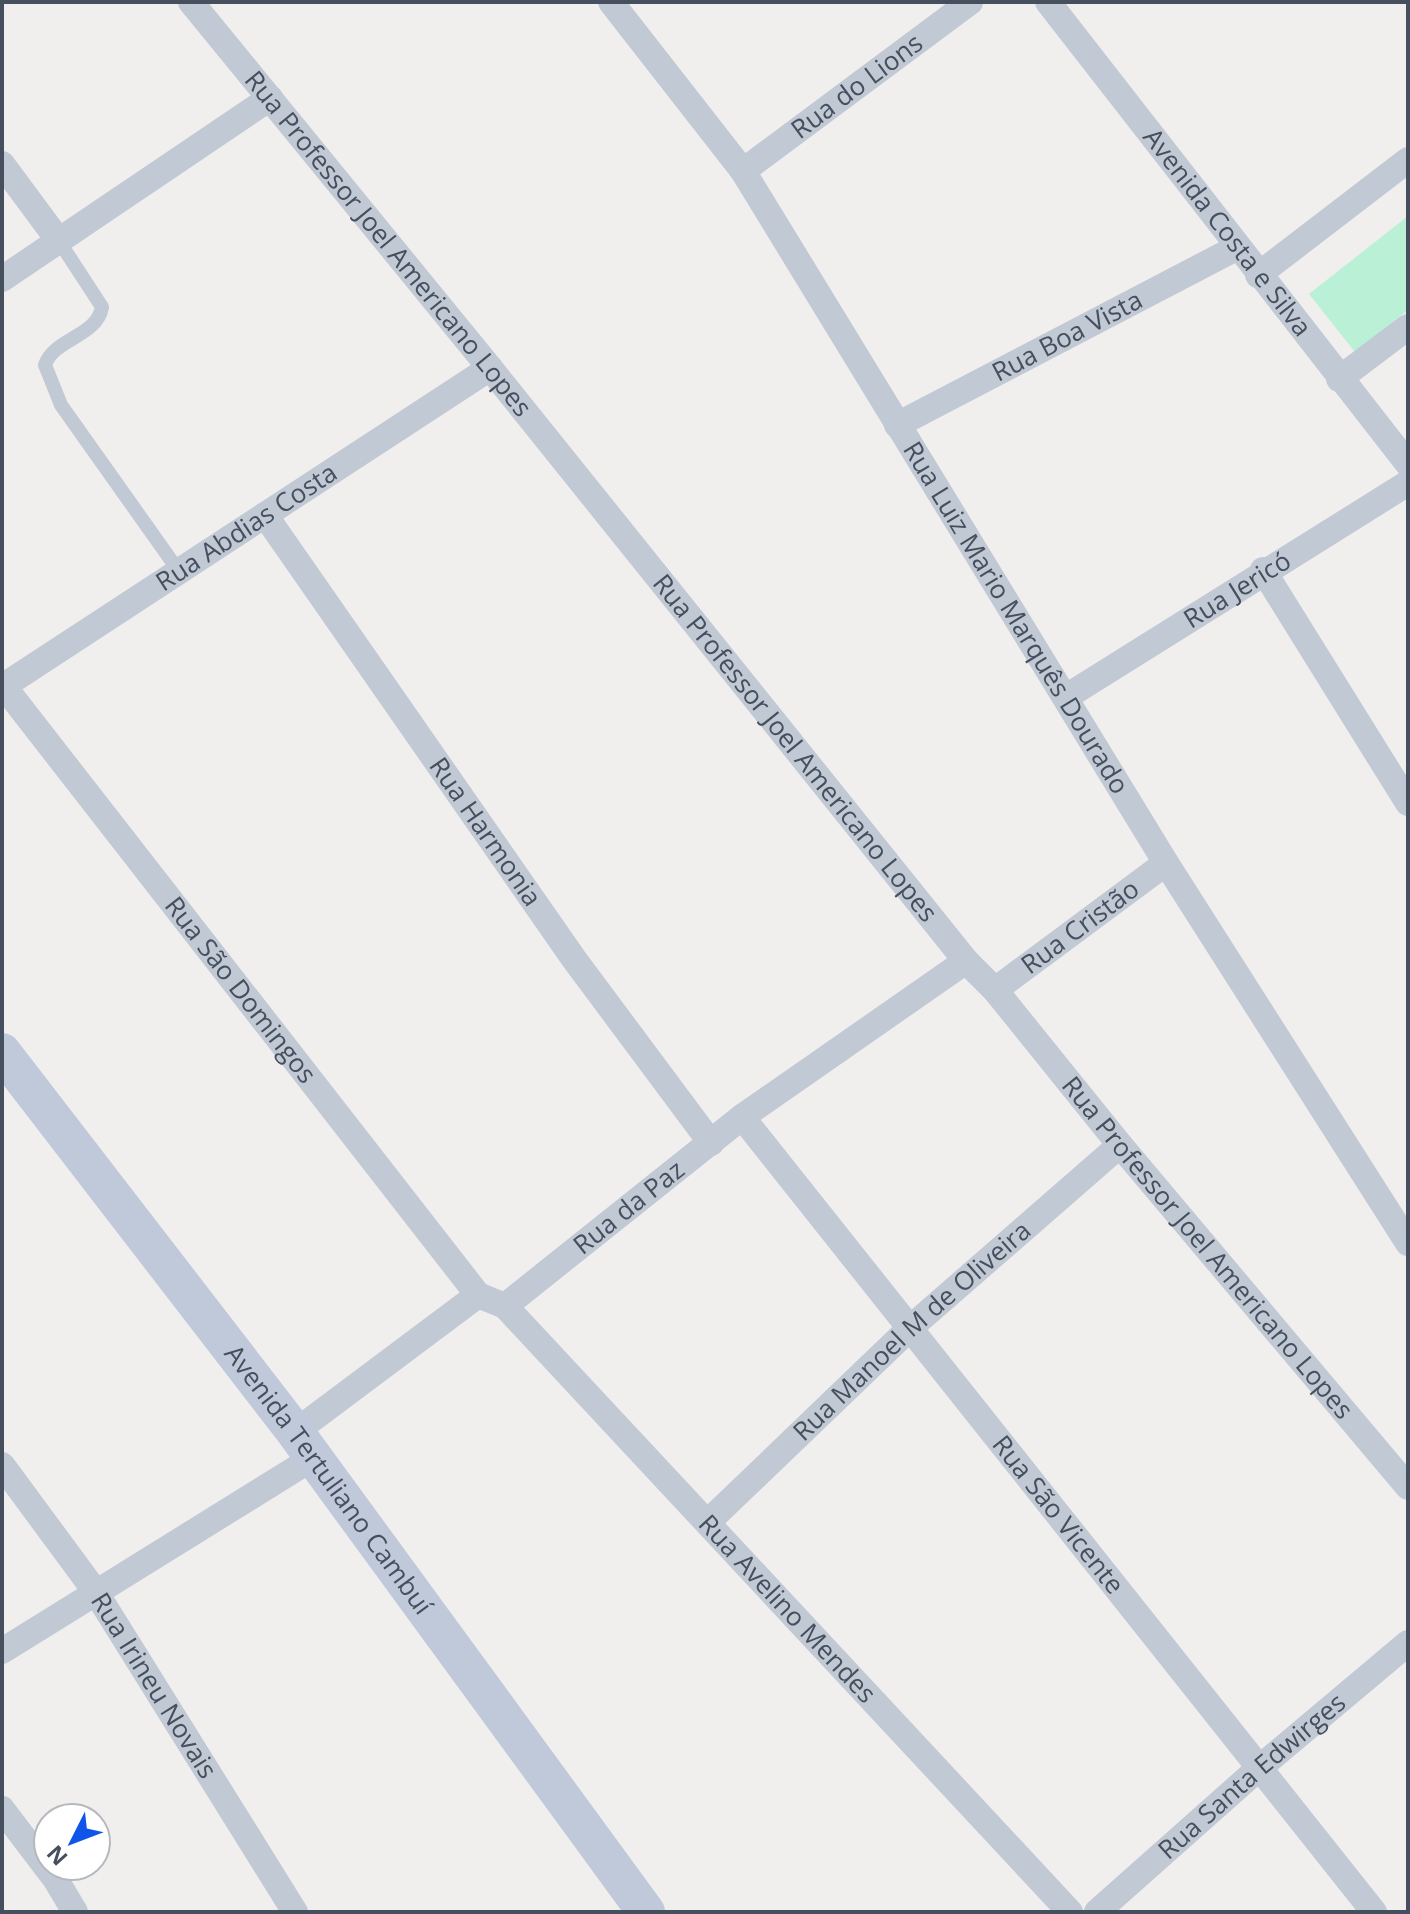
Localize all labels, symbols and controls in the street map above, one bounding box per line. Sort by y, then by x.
street label: Rua do Lions [783,24,929,146]
street label: Rua Professor Joel Americano Lopes [237,63,541,424]
street label: Avenida Costa e Silva [1136,120,1321,343]
street label: Rua Boa Vista [985,281,1148,389]
street label: Rua Luiz Mario Marquês Dourado [895,434,1138,800]
street label: Rua Abdias Costa [148,454,344,599]
street label: Rua Jericó [1176,542,1297,636]
street label: Rua Professor Joel Americano Lopes [645,566,947,929]
street label: Rua Harmonia [422,749,551,913]
street label: Rua Cristão [1013,870,1146,982]
street label: Rua São Domingos [157,889,325,1090]
street label: Rua Professor Joel Americano Lopes [1054,1068,1362,1426]
street label: Rua da Paz [565,1151,691,1262]
street label: Rua Manoel M de Oliveira [784,1212,1038,1448]
street label: Avenida Tertuliano Cambuí [217,1337,442,1622]
street label: Rua São Vicente [985,1427,1133,1601]
street label: Rua Avelino Mendes [691,1506,885,1710]
street label: Rua Irineu Novais [83,1585,226,1785]
street label: Rua Santa Edwirges [1150,1684,1353,1867]
north arrow [32,1802,112,1882]
text: N [39,1839,74,1873]

